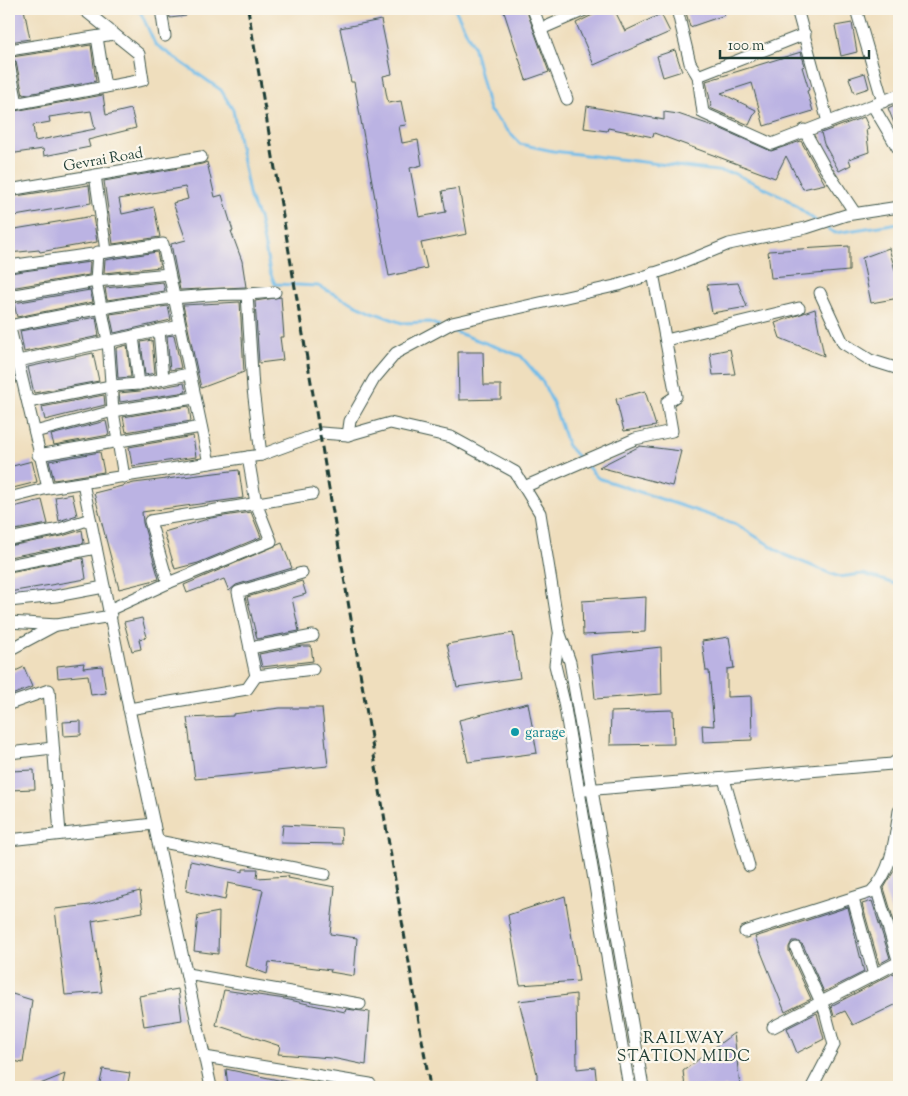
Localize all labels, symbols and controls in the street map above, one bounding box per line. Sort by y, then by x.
scale bar [720,28,869,60]
text: 100 m [728,36,765,57]
street label: Gevrai Road [62,143,145,178]
place label: garage [525,723,566,744]
marker: garage [509,726,521,738]
district label: RAILWAY STATION MIDC [617,1028,751,1069]

